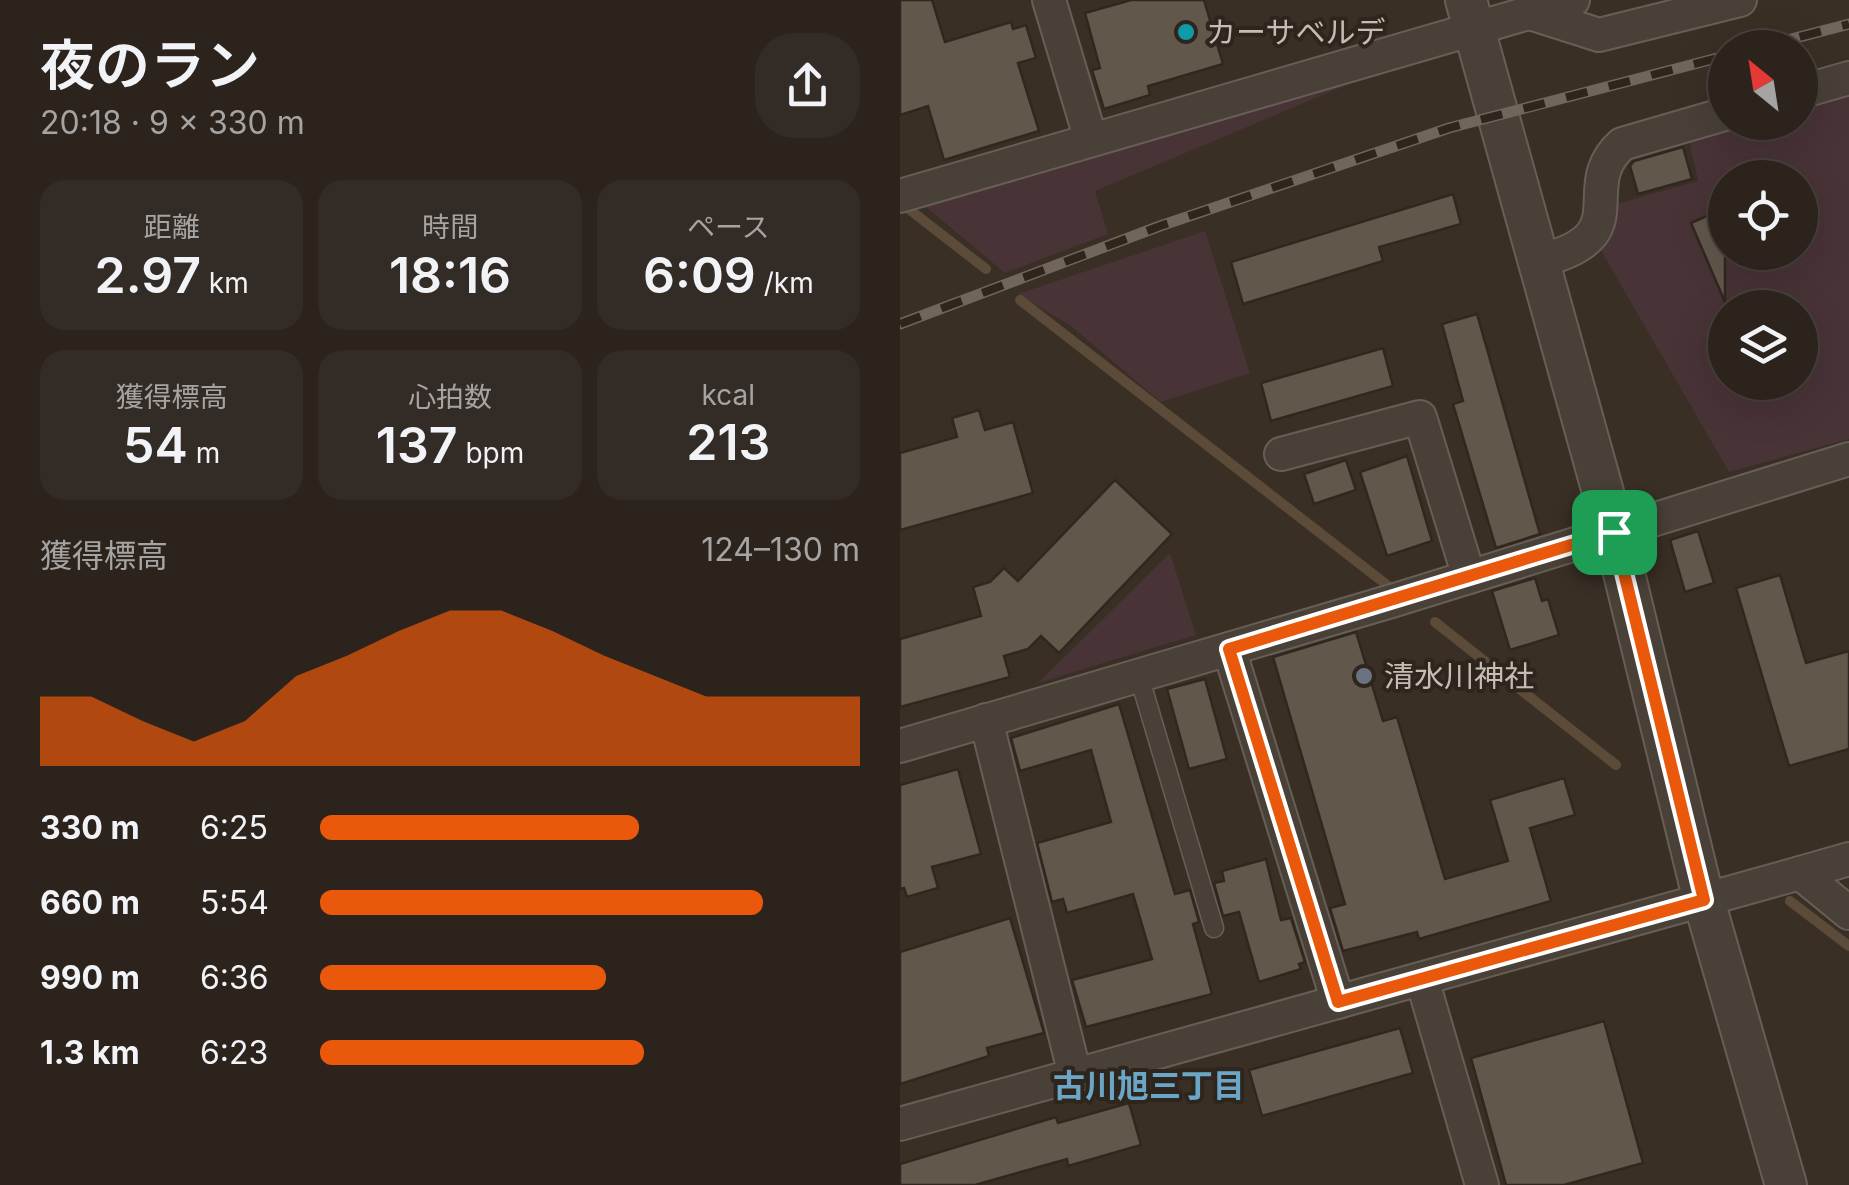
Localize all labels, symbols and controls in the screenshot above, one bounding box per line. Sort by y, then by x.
place label: カーサベルデ [1206,14,1385,50]
marker: カーサベルデ [1175,21,1197,43]
north arrow [1708,30,1818,140]
map controls [1708,30,1818,400]
text: 夜のラン [40,32,260,98]
button: share [755,33,860,138]
text: 20:18 · 9 × 330 m [40,103,305,142]
button: locate [1708,160,1818,270]
text: 距離 [144,210,200,244]
text: 時間 [422,210,478,244]
text: ペース [687,210,770,244]
text: 2.97 [95,245,201,305]
text: 18:16 [389,245,511,305]
text: 6:09 [643,245,756,305]
text: km [201,266,249,300]
text: /km [756,266,814,300]
button: layers [1708,290,1818,400]
text: kcal [702,378,755,412]
text: 獲得標高 [116,380,228,414]
text: 心拍数 [408,380,492,414]
text: 213 [686,412,770,472]
text: 54 [123,415,188,475]
text: 137 [376,415,458,475]
text: m [188,436,220,470]
text: bpm [458,436,524,470]
pin [1572,490,1657,575]
icon: arrive [1587,505,1642,560]
text: 124–130 m [701,530,860,569]
text: 獲得標高 [40,536,168,575]
place label: 清水川神社 [1384,658,1534,694]
marker: 清水川神社 [1353,665,1375,687]
text: 330 m [40,808,140,847]
text: 6:25 [200,808,268,847]
text: 660 m [40,883,140,922]
text: 5:54 [200,883,269,922]
text: 990 m [40,958,140,997]
text: 6:36 [200,958,269,997]
text: 1.3 km [40,1033,140,1072]
text: 6:23 [200,1033,268,1072]
district label: 古川旭三丁目 [1053,1066,1245,1105]

